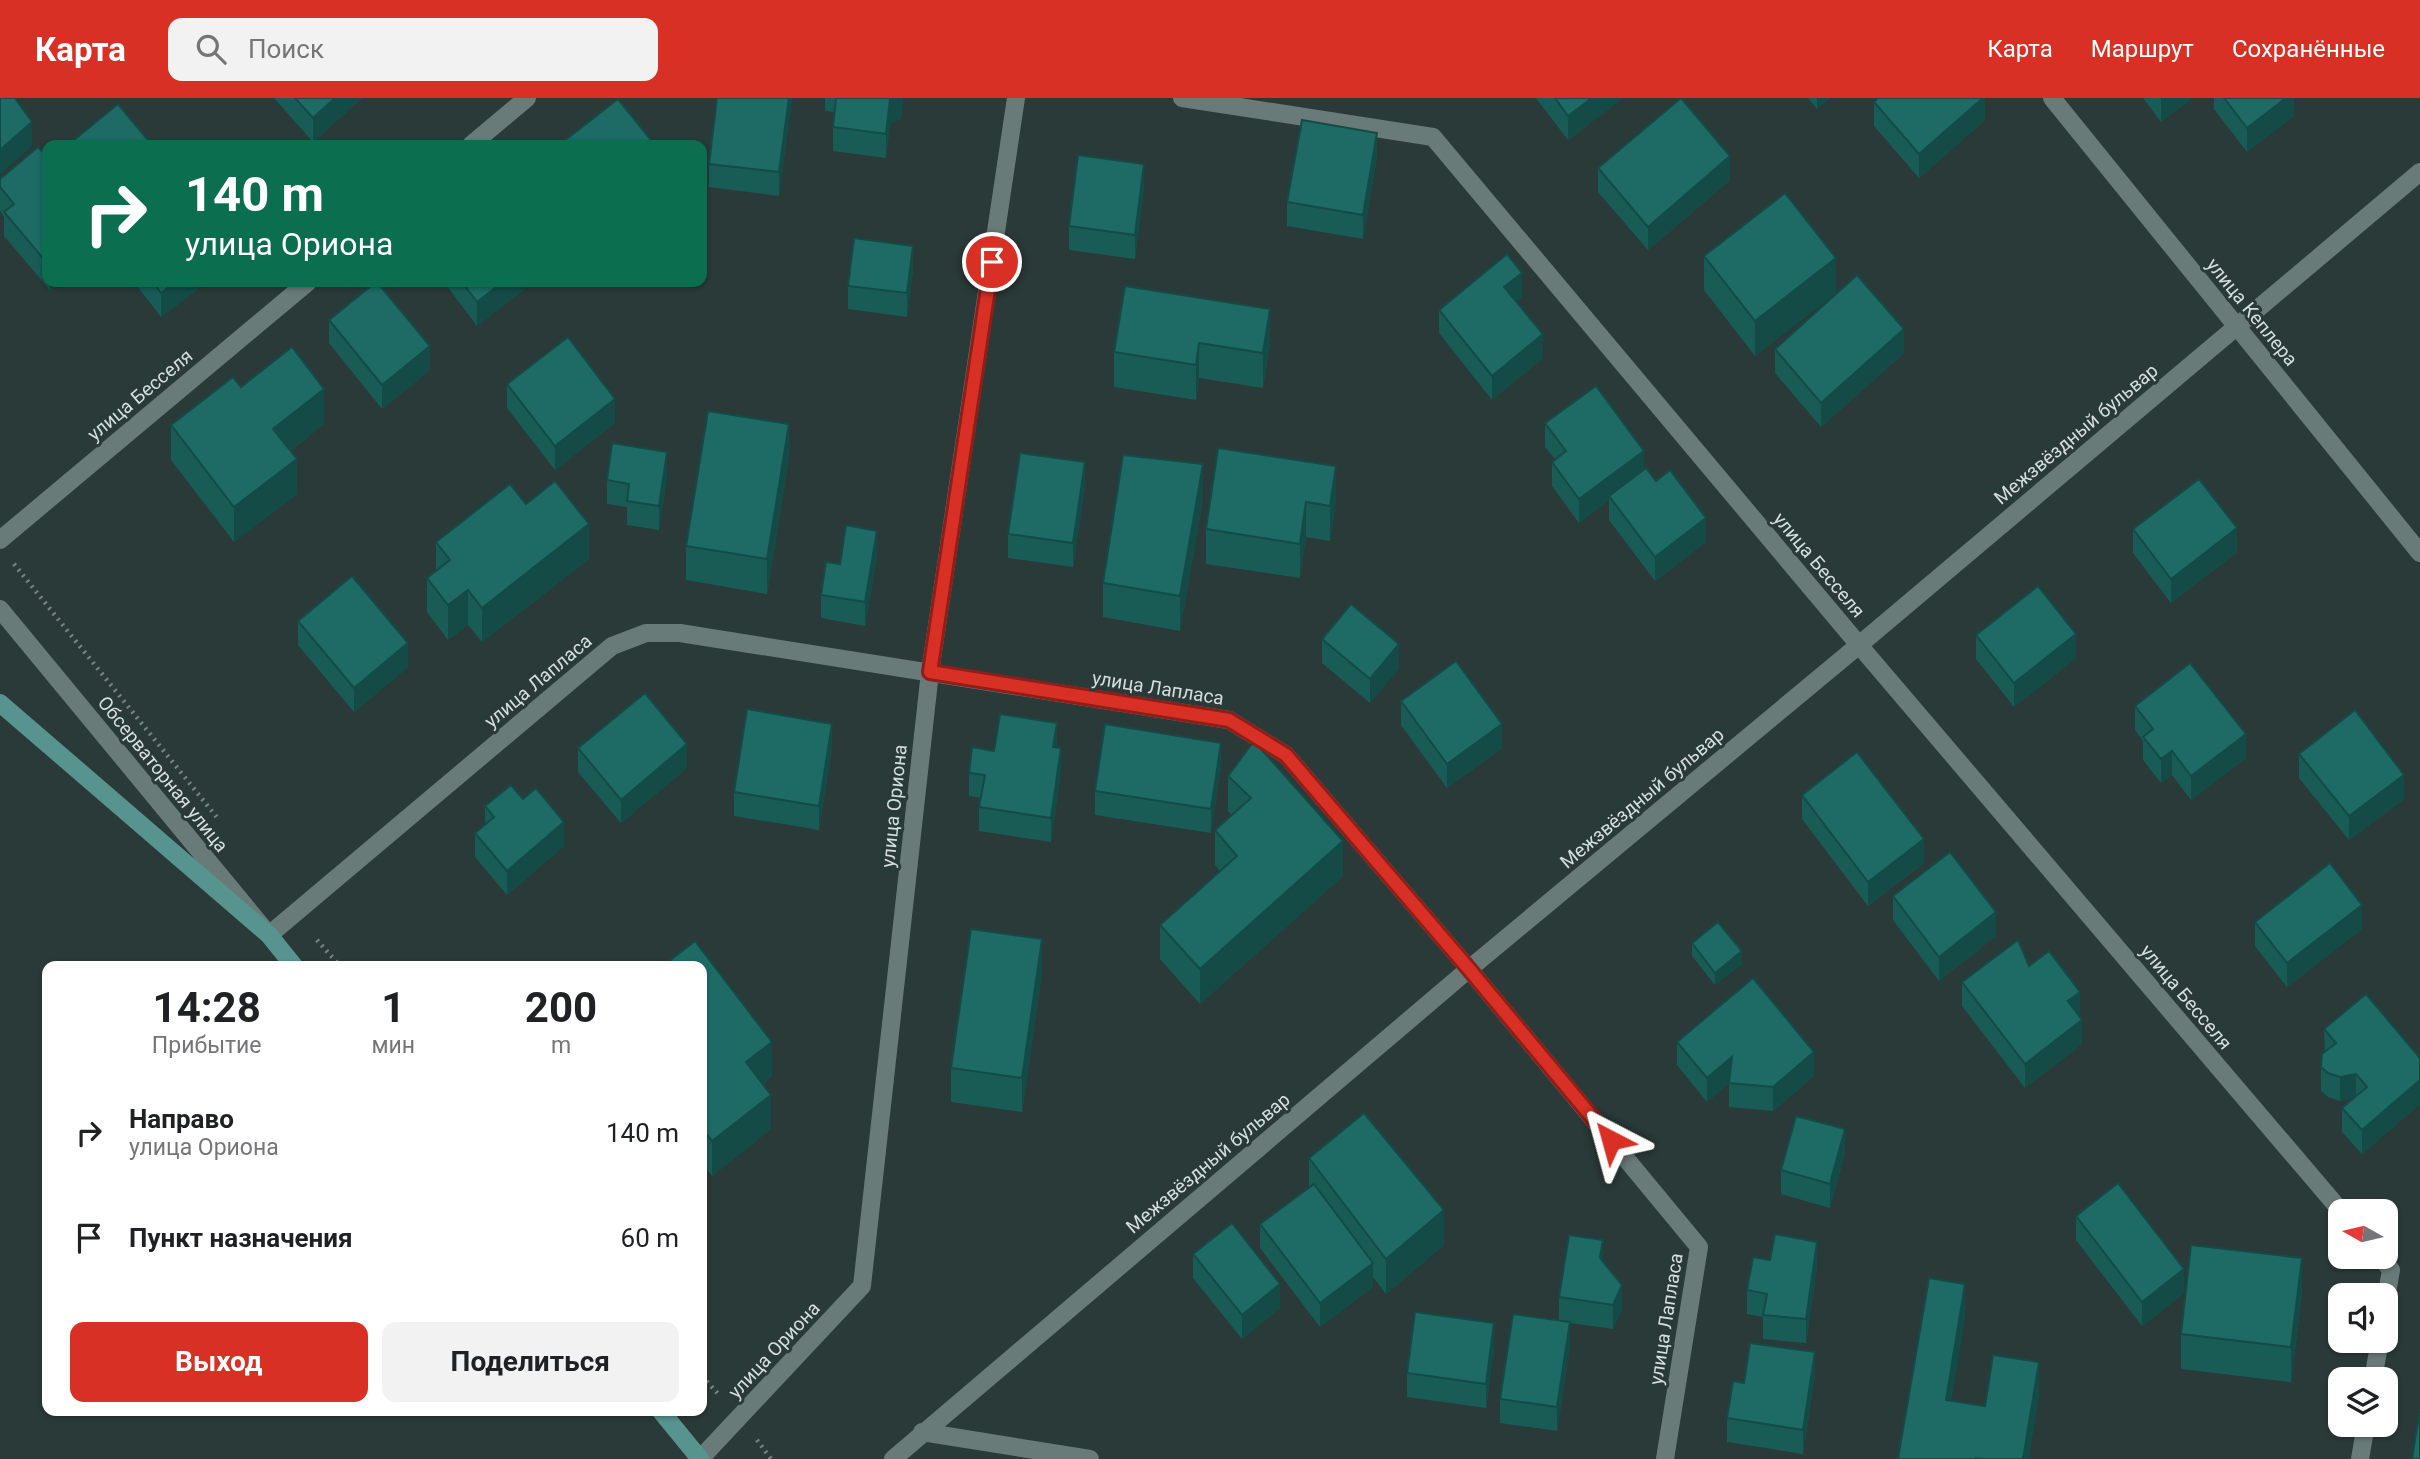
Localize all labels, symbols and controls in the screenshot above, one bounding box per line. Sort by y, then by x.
search box [168,18,658,81]
text: Карта [35,30,126,69]
icon: search [192,30,230,68]
text: Поиск [248,34,324,64]
text: Карта [1987,35,2053,63]
text: Маршрут [2091,35,2194,63]
text: Сохранённые [2232,35,2385,63]
text: 140 m [185,166,324,223]
icon: right [70,168,161,259]
text: улица Ориона [185,225,393,263]
pin [962,232,1022,292]
icon: arrive [973,243,1011,281]
street label: улица Кеплера [2202,253,2302,371]
street label: улица Бесселя [83,344,197,446]
street label: Межзвёздный бульвар [1989,359,2163,509]
street label: улица Бесселя [1768,508,1870,622]
street label: улица Лапласа [480,629,596,733]
street label: улица Лапласа [1090,666,1226,710]
street label: Обсерваторная улица [93,691,233,857]
street label: Межзвёздный бульвар [1555,723,1729,873]
street label: улица Ориона [876,743,912,869]
street label: улица Бесселя [2135,940,2237,1054]
text: 14:28 [153,983,261,1032]
text: 1 [381,983,405,1032]
text: 200 [525,983,597,1032]
text: Прибытие [152,1032,262,1059]
text: мин [371,1032,415,1059]
text: m [551,1032,571,1059]
street label: Межзвёздный бульвар [1121,1088,1295,1238]
position arrow [1574,1103,1648,1177]
text: Направо [129,1104,234,1134]
icon: right [70,1114,108,1152]
text: 140 m [606,1118,679,1148]
text: улица Ориона [129,1134,279,1161]
north arrow [2328,1199,2398,1269]
map controls [2328,1199,2398,1437]
icon: arrive [70,1219,108,1257]
text: Пункт назначения [129,1223,353,1253]
text: 60 m [621,1223,679,1253]
street label: улица Лапласа [1644,1251,1688,1387]
button: sound [2328,1283,2398,1353]
street label: улица Ориона [723,1297,825,1403]
button: Выход [70,1322,368,1402]
button: Поделиться [382,1322,679,1402]
button: layers [2328,1367,2398,1437]

